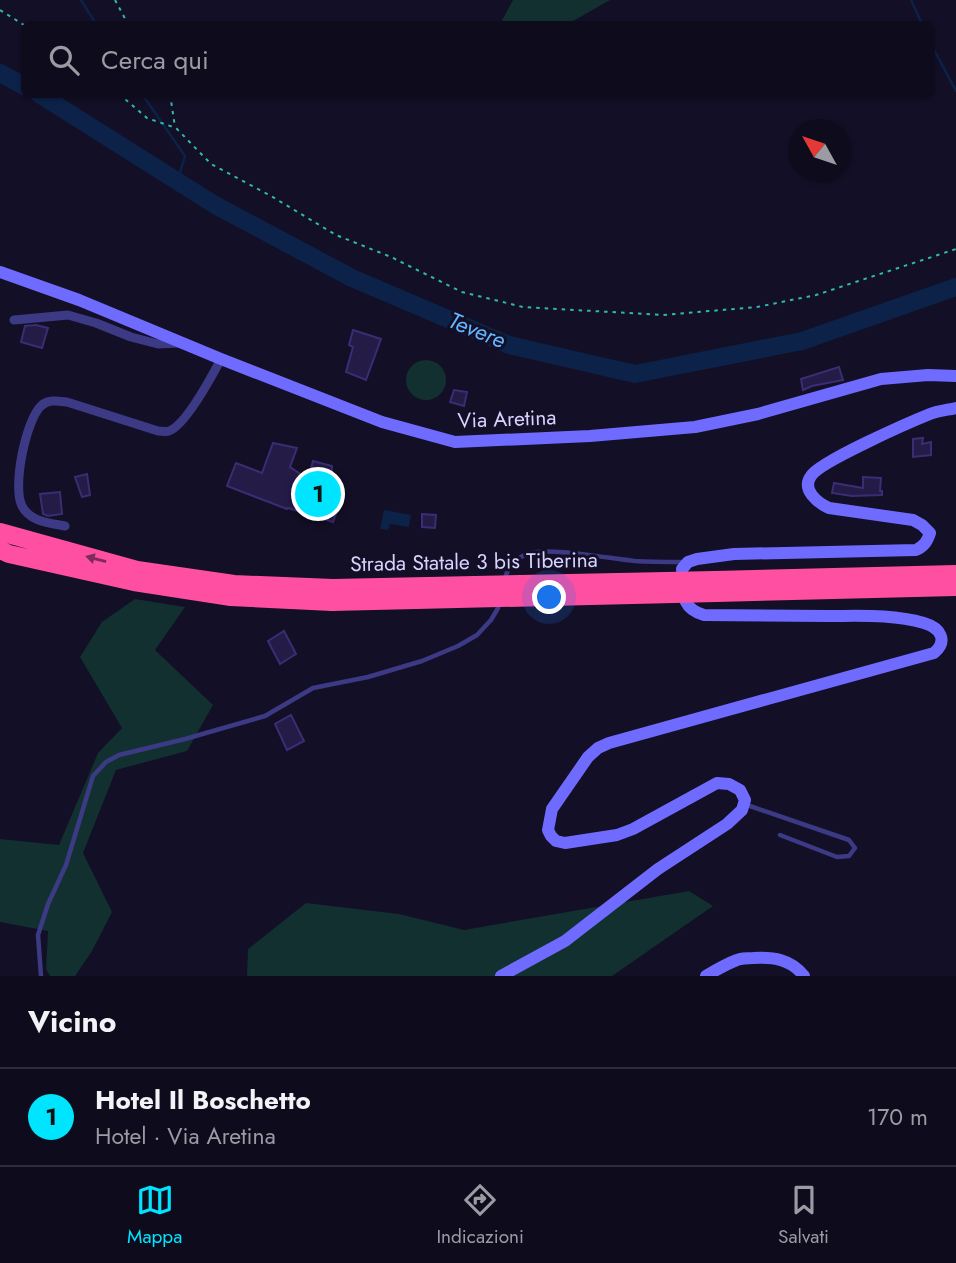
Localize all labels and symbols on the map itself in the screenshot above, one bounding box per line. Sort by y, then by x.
north arrow [788,119,851,182]
water label: Tevere [443,303,511,357]
street label: Via Aretina [457,402,557,436]
pin: 1 [295,468,341,520]
street label: Strada Statale 3 bis Tiberina [350,545,598,579]
one-way arrow [85,553,106,563]
your location [532,580,566,614]

